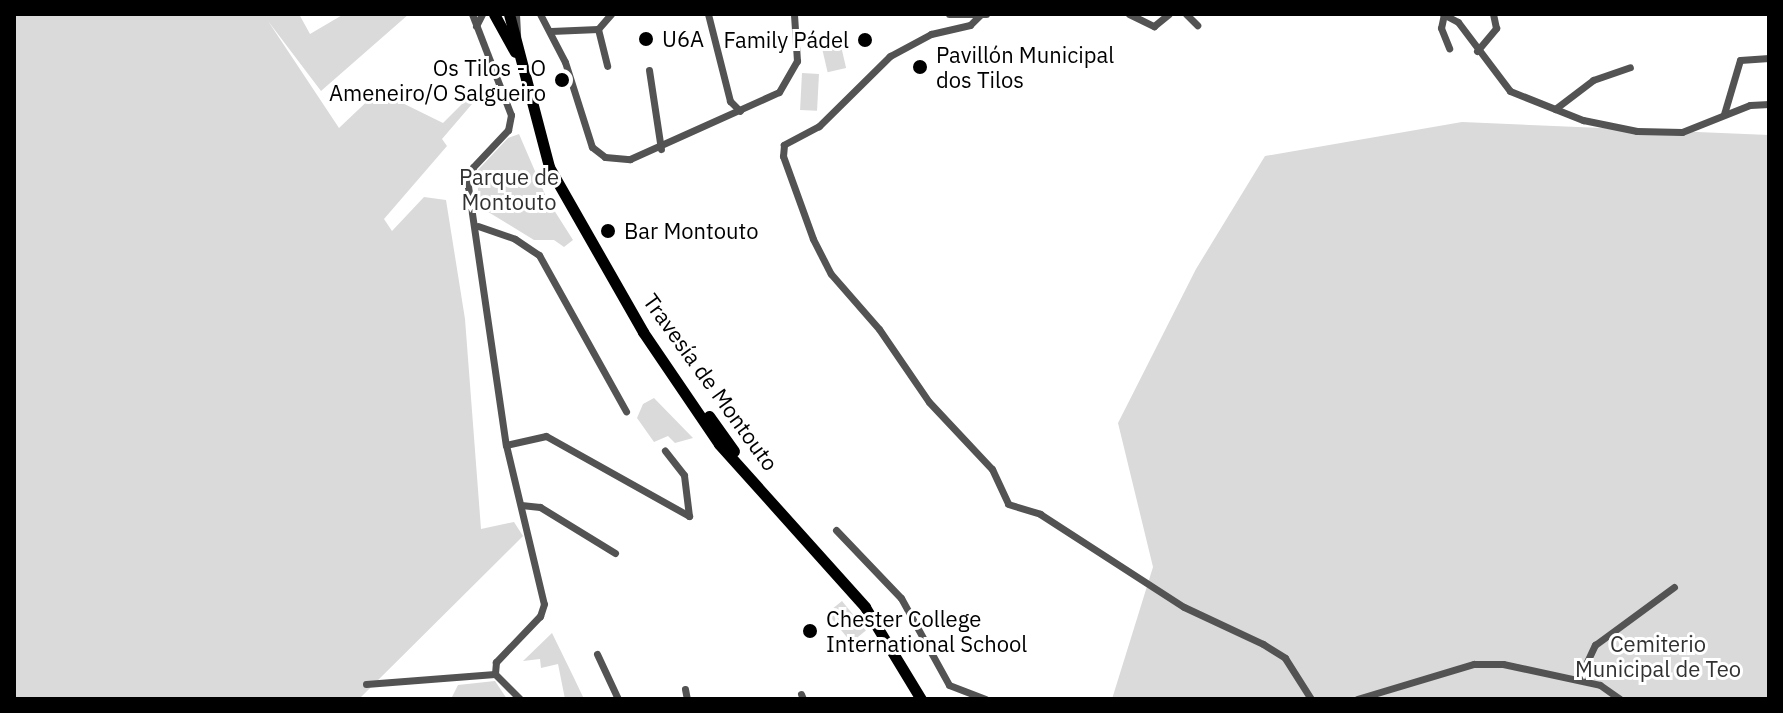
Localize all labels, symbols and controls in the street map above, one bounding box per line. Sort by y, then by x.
place label: U6A [662,26,704,52]
place label: Family Pádel [724,27,849,53]
marker: U6A [637,30,655,48]
marker: Family Pádel [856,31,874,49]
place label: Pavillón Municipal dos Tilos [936,41,1114,92]
place label: Os Tilos - O Ameneiro/O Salgueiro [329,54,546,106]
marker: Pavillón Municipal dos Tilos [911,58,929,76]
marker: Os Tilos - O Ameneiro/O Salgueiro [553,71,571,89]
park label: Parque de Montouto [459,163,559,214]
place label: Bar Montouto [624,218,758,244]
marker: Bar Montouto [599,222,617,240]
street label: Travesía de Montouto [638,288,784,476]
place label: Chester College International School [826,605,1027,656]
marker: Chester College International School [801,622,819,640]
park label: Cemiterio Municipal de Teo [1575,630,1741,682]

